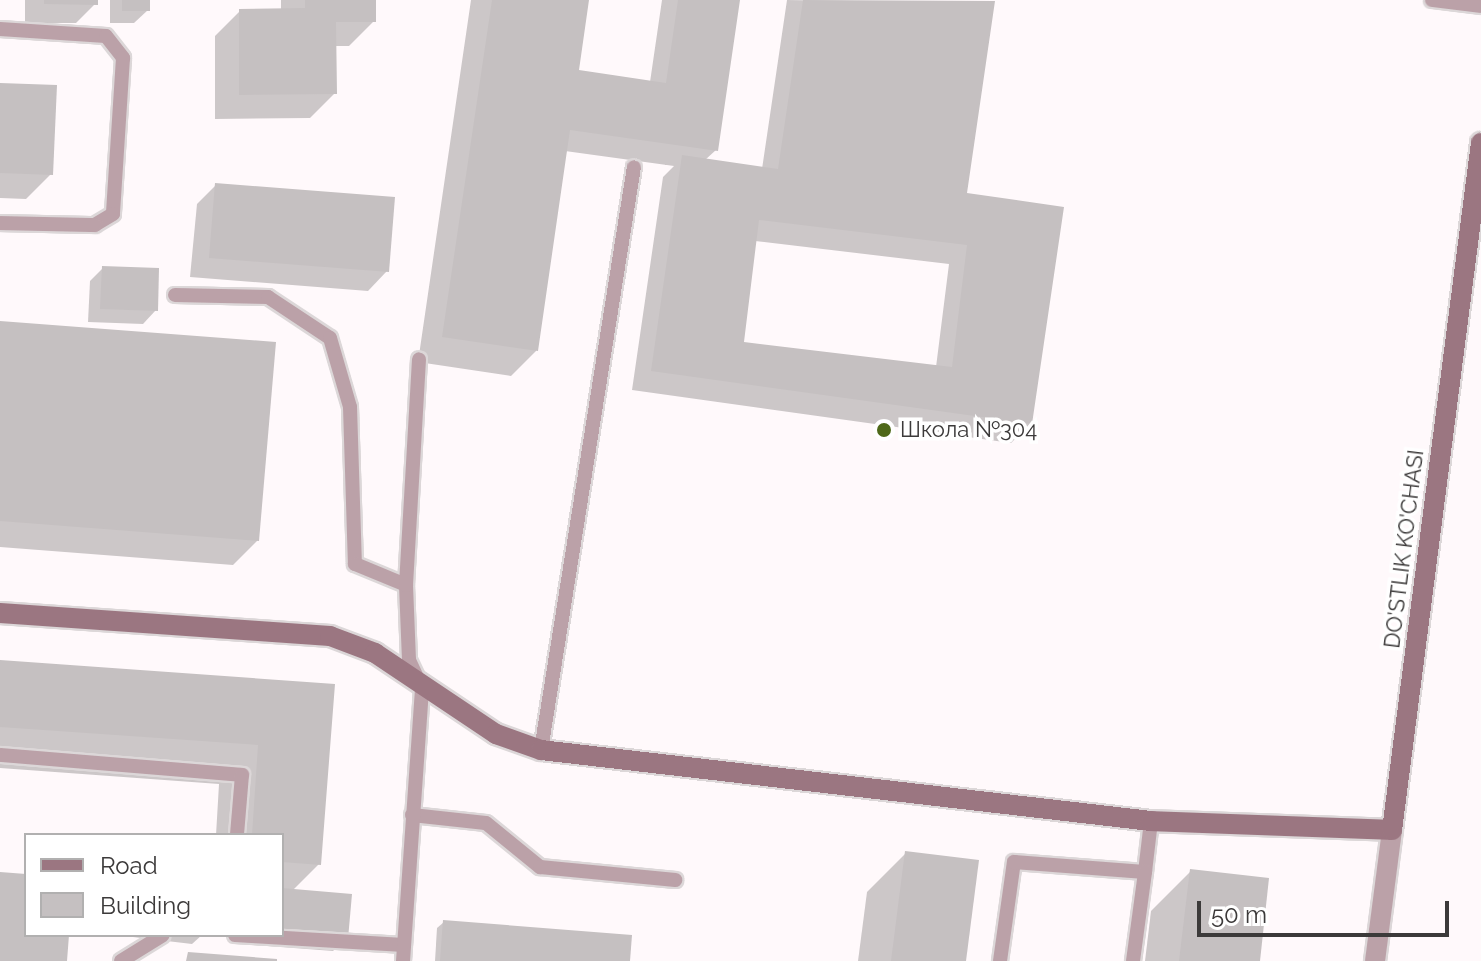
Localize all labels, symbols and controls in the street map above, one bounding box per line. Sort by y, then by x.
place label: Школа №304 [900,417,1037,443]
marker: Школа №304 [875,421,893,439]
street label: DO'STLIK KO'CHASI [1379,448,1429,650]
legend [24,833,284,937]
text: Road [100,851,158,880]
scale bar [1201,885,1453,935]
text: Building [100,891,191,920]
text: 50 m [1211,900,1267,929]

